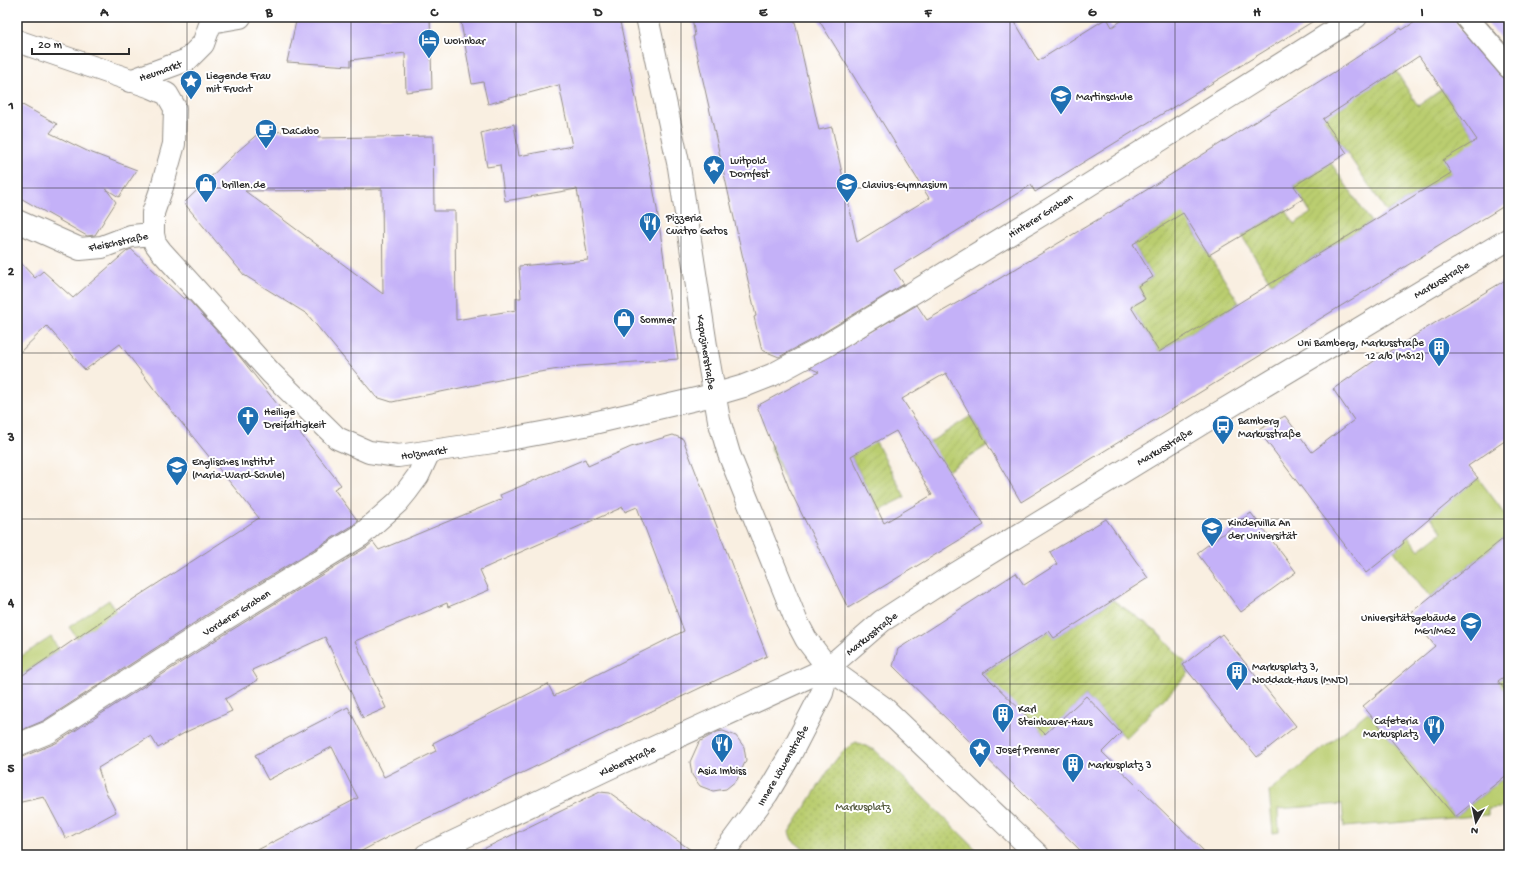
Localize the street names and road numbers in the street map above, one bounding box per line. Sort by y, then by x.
street label: Heumarkt [138,58,185,85]
street label: Hinterer Graben [1007,192,1076,241]
street label: Fleischstraße [86,231,150,255]
street label: Markusstraße [1412,259,1472,302]
street label: Kapuzinerstraße [693,314,717,391]
street label: Markusstraße [1135,426,1195,469]
street label: Holzmarkt [400,445,450,463]
street label: Vorderer Graben [200,588,274,640]
street label: Markusstraße [844,610,901,659]
street label: Innere Löwenstraße [756,723,812,808]
street label: Kleberstraße [598,743,658,780]

